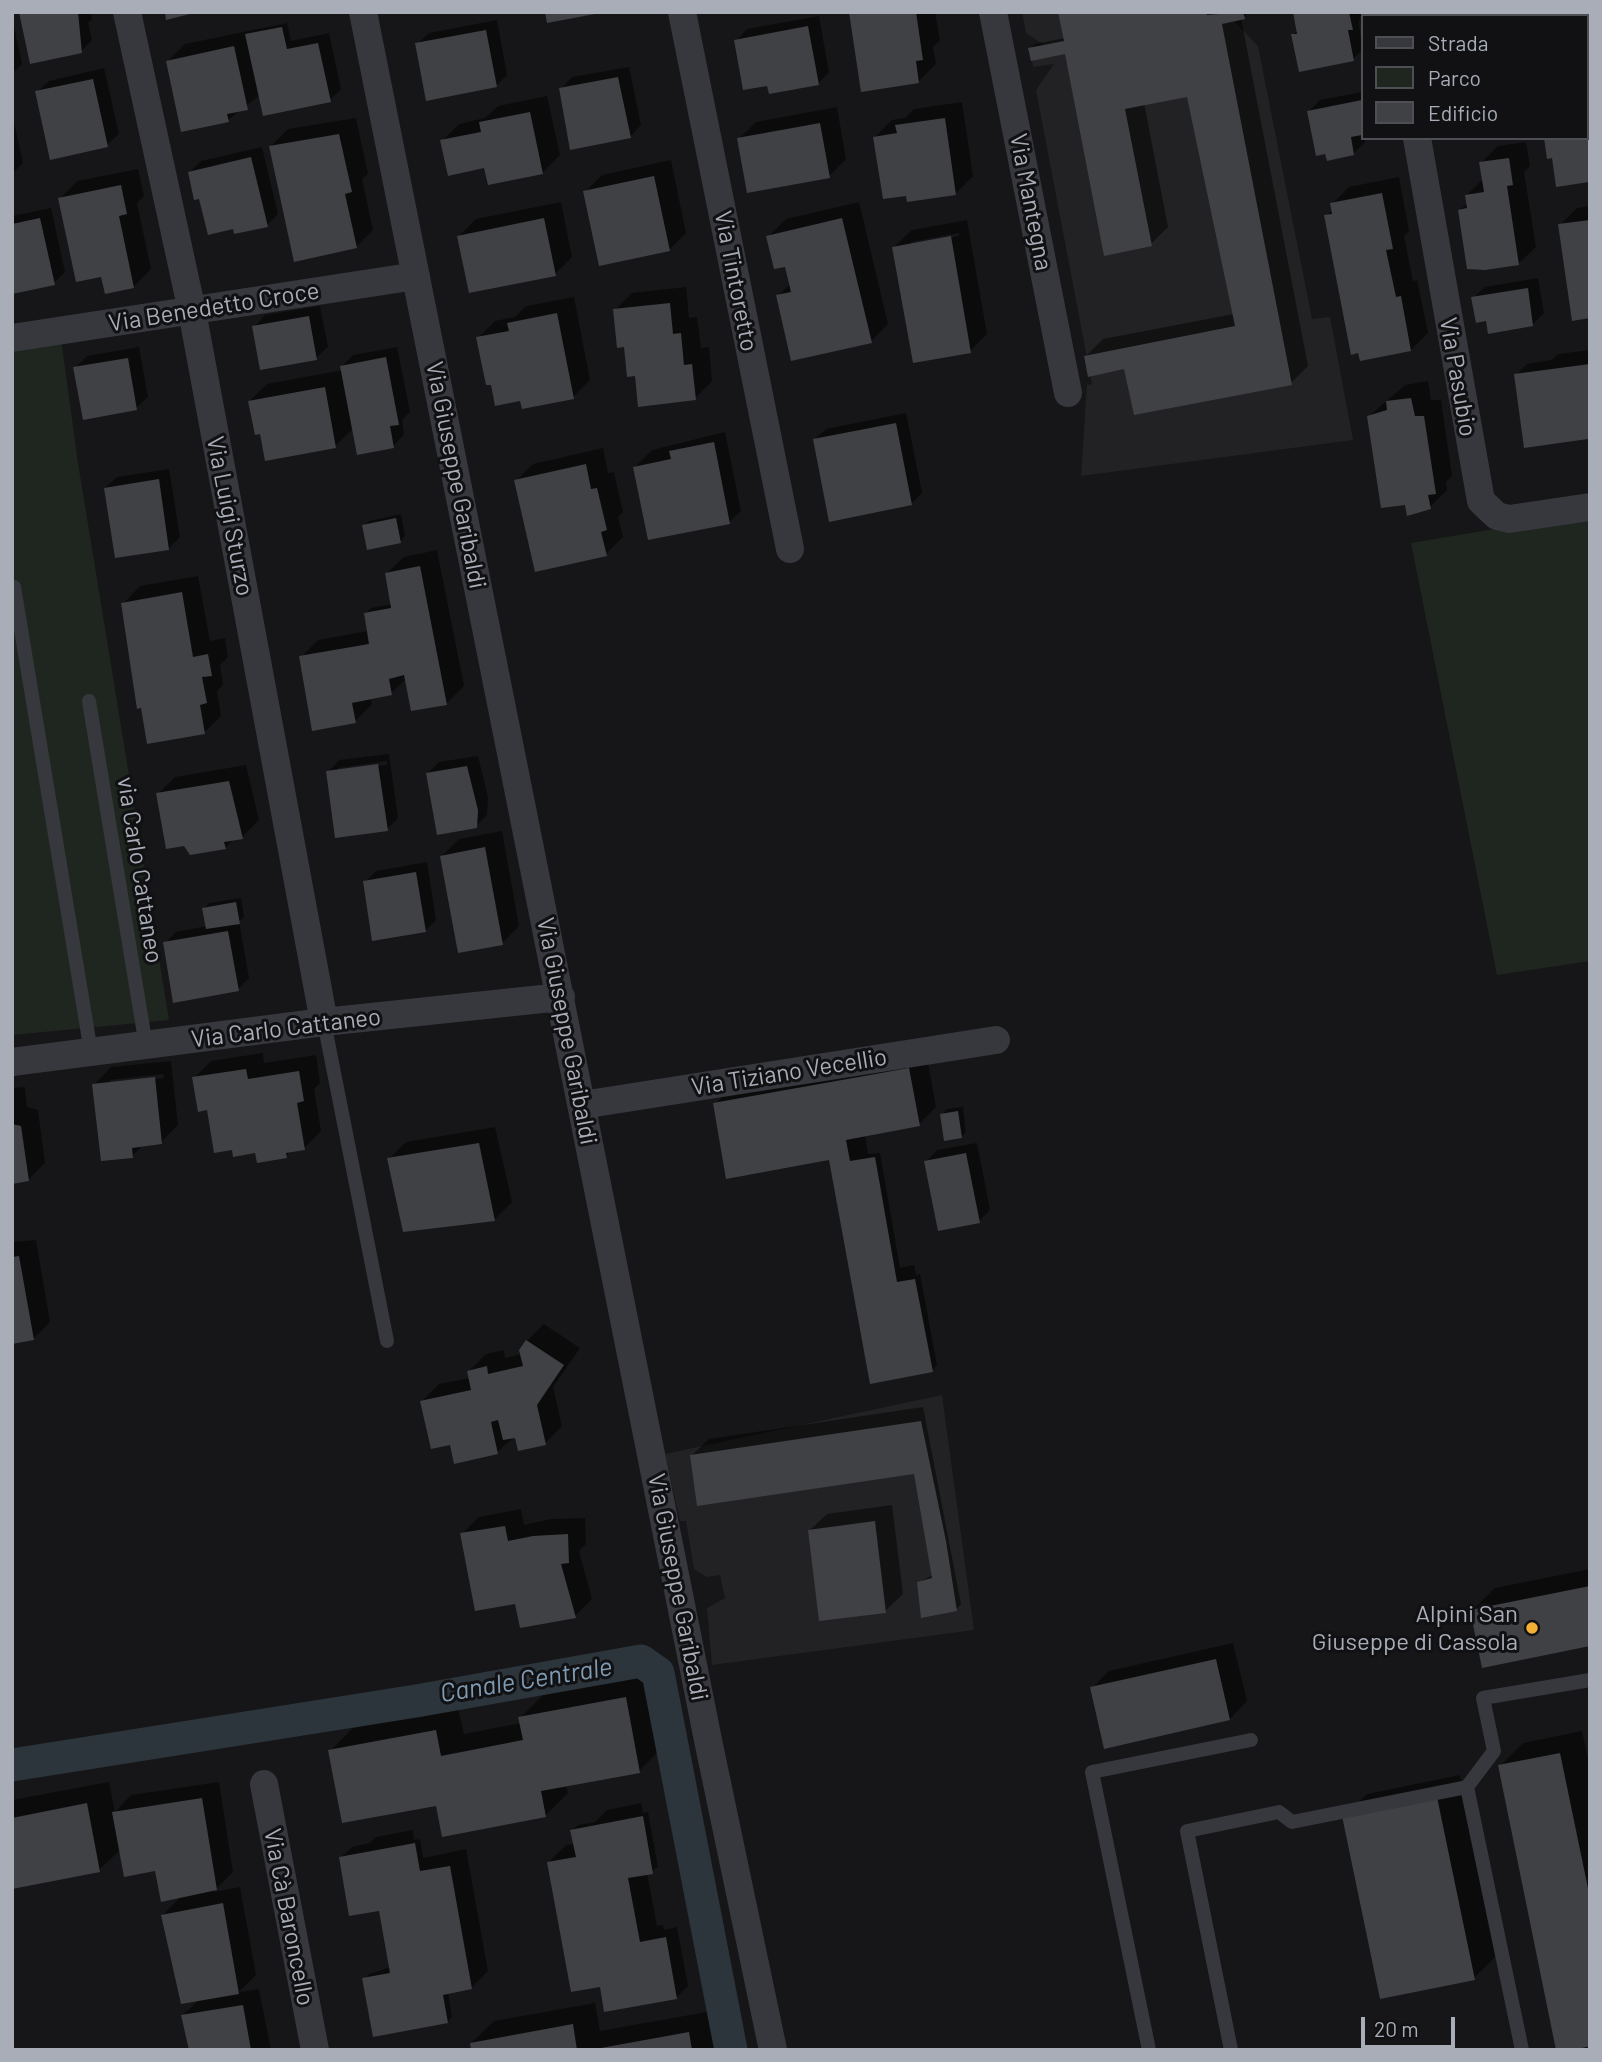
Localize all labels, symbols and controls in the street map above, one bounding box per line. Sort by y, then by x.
legend [1360,14,1588,140]
text: Strada [1428,30,1488,55]
text: Parco [1428,65,1481,90]
text: Edificio [1428,100,1498,125]
street label: Via Mantegna [1004,131,1058,273]
street label: Via Tintoretto [708,208,764,354]
street label: Via Benedetto Croce [107,276,321,338]
street label: Via Pasubio [1433,315,1483,439]
street label: Via Giuseppe Garibaldi [420,359,492,591]
street label: Via Luigi Sturzo [200,434,260,598]
street label: via Carlo Cattaneo [111,775,169,965]
street label: Via Giuseppe Garibaldi [531,915,603,1147]
street label: Via Carlo Cattaneo [189,1002,383,1054]
street label: Via Tiziano Vecellio [689,1042,889,1102]
street label: Via Giuseppe Garibaldi [642,1471,714,1703]
place label: Alpini San Giuseppe di Cassola [1312,1600,1518,1656]
marker: Alpini San Giuseppe di Cassola [1524,1620,1540,1636]
water label: Canale Centrale [438,1651,614,1709]
street label: Via Cà Baroncello [258,1826,320,2008]
scale bar [1364,2002,1458,2046]
text: 20 m [1374,2016,1419,2041]

